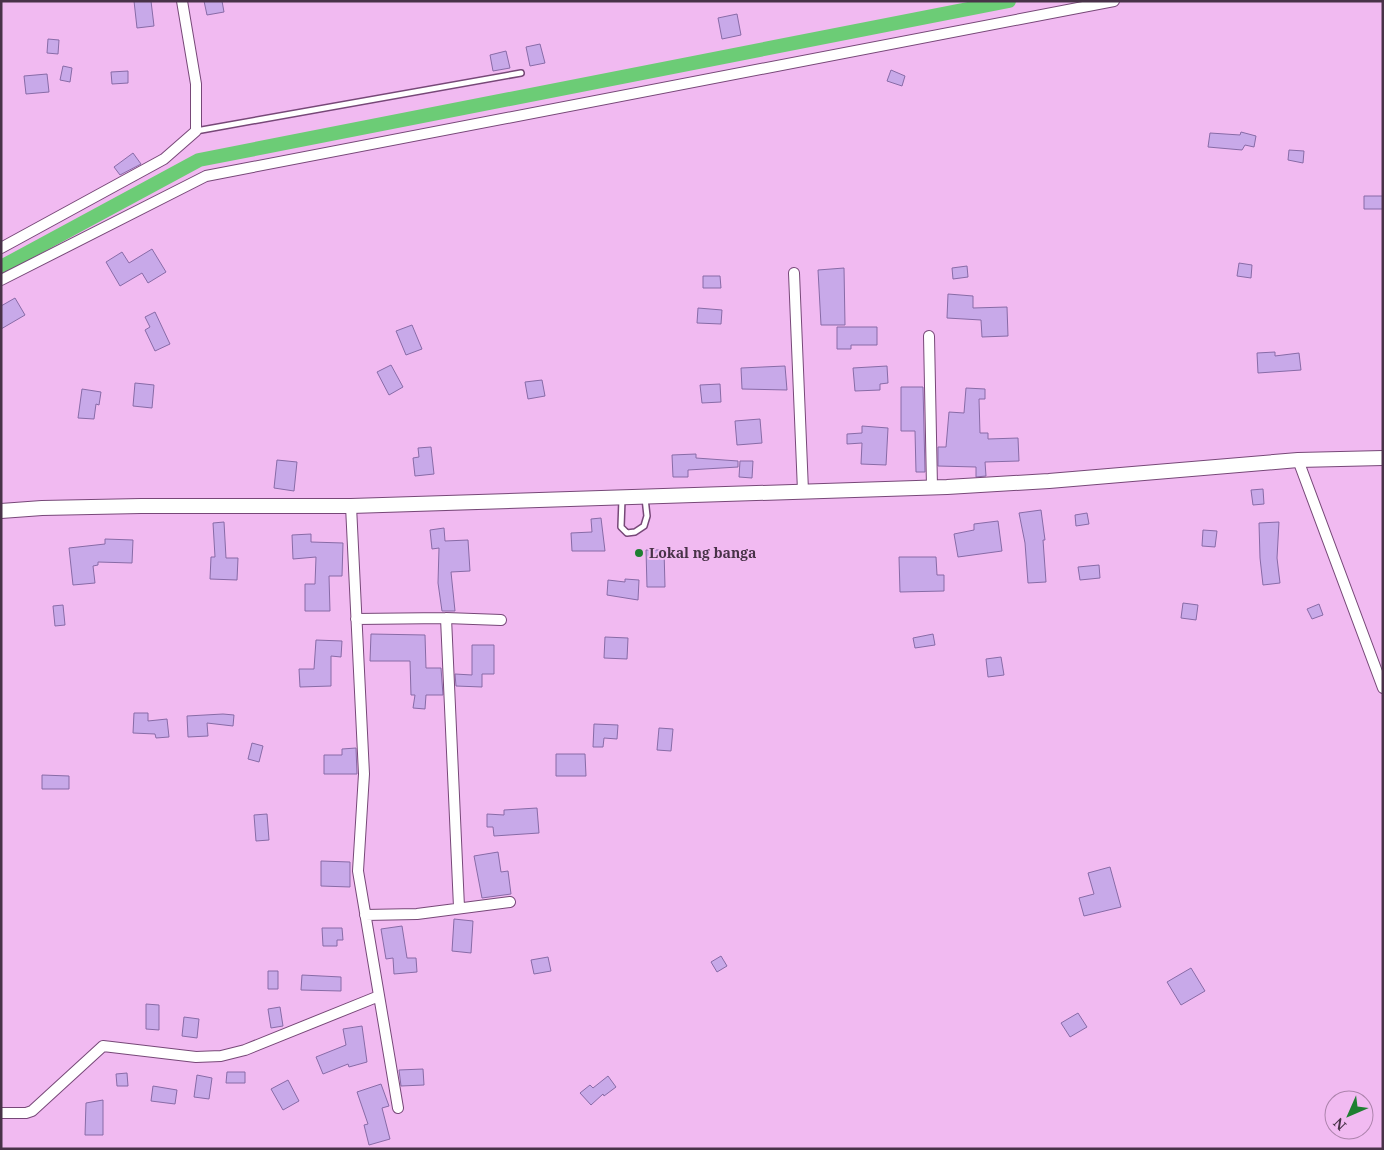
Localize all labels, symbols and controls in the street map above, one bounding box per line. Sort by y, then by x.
place label: Lokal ng banga [649,543,757,562]
marker: Lokal ng banga [633,547,645,559]
north arrow [1324,1090,1374,1140]
text: N [1329,1114,1350,1135]

